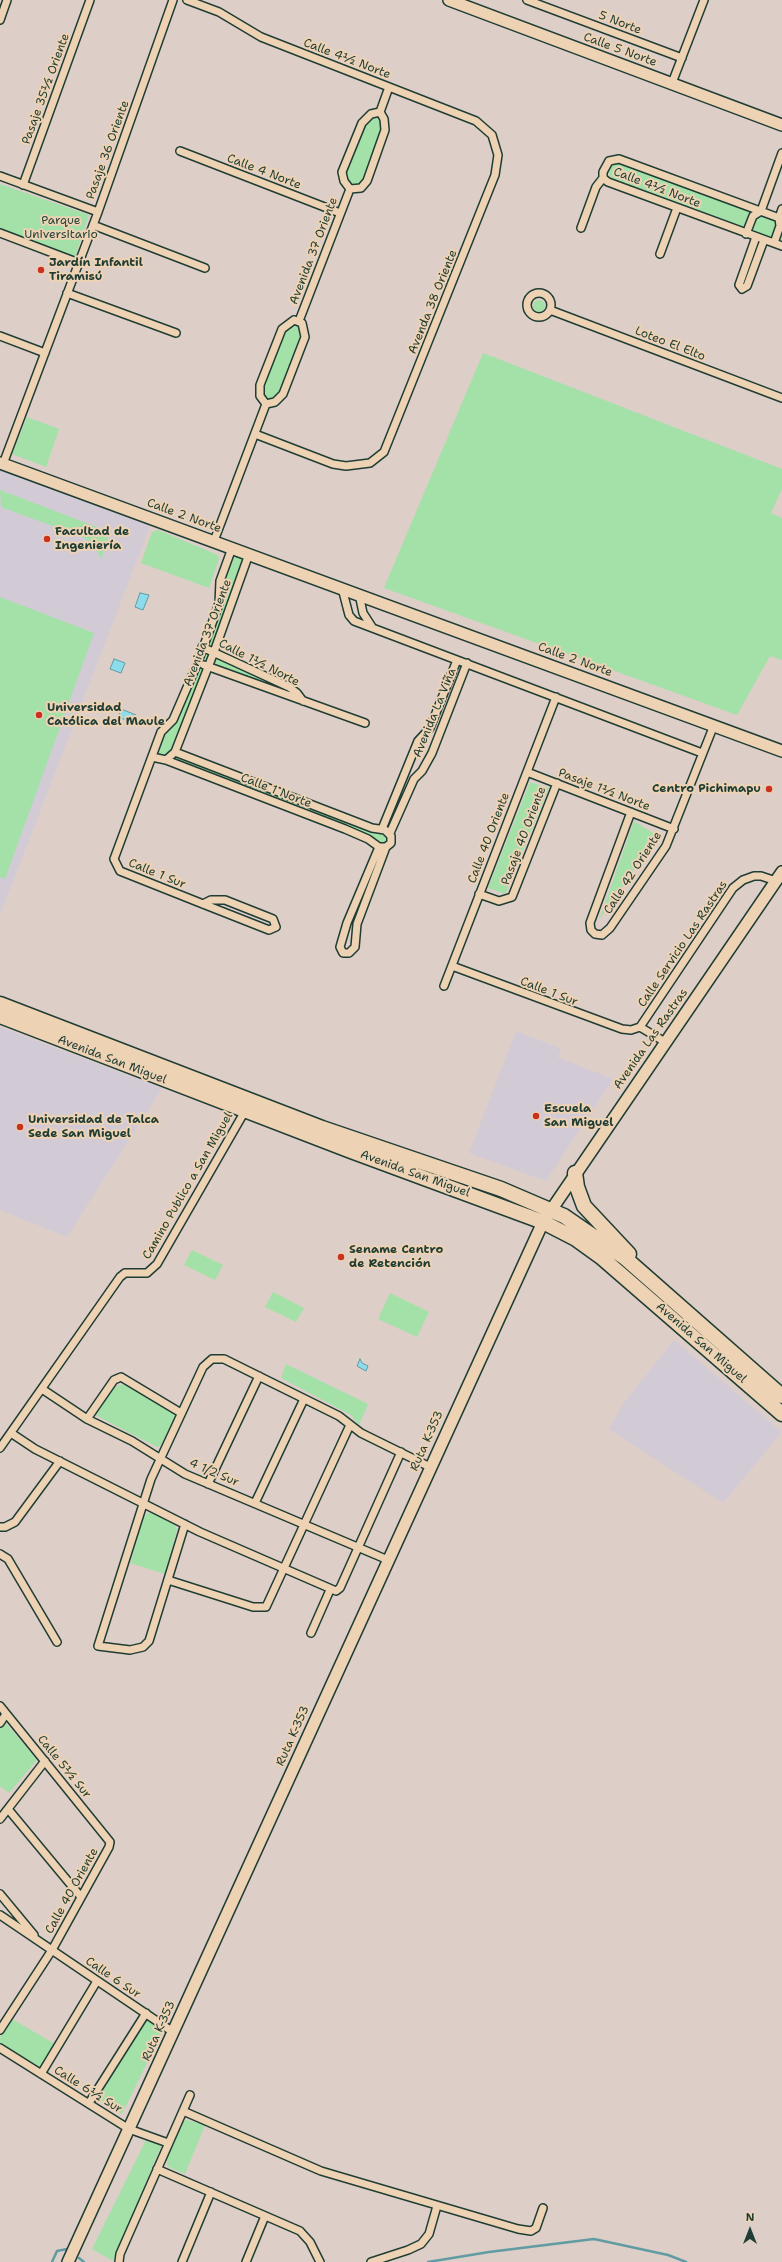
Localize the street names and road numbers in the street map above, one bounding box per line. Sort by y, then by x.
street label: 5 Norte [597,8,643,38]
street label: Calle 5 Norte [581,30,659,70]
street label: Pasaje 35½ Oriente [19,31,73,147]
street label: Calle 4½ Norte [301,36,393,82]
street label: Pasaje 36 Oriente [83,99,133,201]
street label: Calle 4 Norte [225,151,303,193]
street label: Calle 4½ Norte [611,165,703,211]
street label: Avenida 37 Oriente [287,195,341,307]
street label: Avenda 38 Oriente [406,248,460,356]
street label: Loteo El Elto [633,324,707,364]
street label: Calle 2 Norte [145,496,223,536]
street label: Avenida 37 Oriente [181,577,235,689]
street label: Calle 1½ Norte [216,636,302,690]
street label: Calle 2 Norte [536,640,614,680]
street label: Avenida La Viña [410,666,460,760]
street label: Pasaje 1½ Norte [556,766,652,814]
street label: Calle 1 Norte [238,771,314,811]
street label: Pasaje 40 Oriente [499,785,549,887]
street label: Calle 40 Oriente [465,791,513,885]
street label: Calle 42 Oriente [601,829,665,917]
street label: Calle 1 Sur [126,856,188,892]
street label: Calle Servicio Las Rastras [635,878,731,1010]
street label: Calle 1 Sur [518,974,580,1010]
street label: Avenida Las Rastras [611,986,691,1092]
street label: Avenida San Miguel [55,1033,169,1087]
street label: Camino Publico a San Miguel [140,1110,236,1262]
street label: Avenida San Miguel [358,1147,472,1201]
street label: Avenida San Miguel [653,1300,749,1386]
street label: Ruta K-353 [407,1409,447,1473]
street label: 4 1/2 Sur [187,1456,241,1490]
street label: Ruta K-353 [273,1704,313,1768]
street label: Calle 5½ Sur [34,1733,94,1801]
street label: Calle 40 Oriente [42,1846,102,1936]
street label: Calle 6 Sur [82,1954,144,2002]
street label: Ruta K-353 [139,1999,179,2063]
street label: Calle 6½ Sur [51,2063,125,2117]

